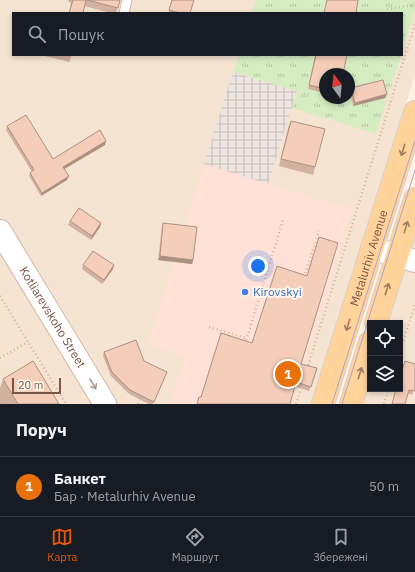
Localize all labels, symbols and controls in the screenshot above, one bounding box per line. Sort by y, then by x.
search box [12,12,403,56]
icon: search [26,23,48,45]
text: Пошук [58,25,105,44]
north arrow [319,68,355,104]
one-way arrow [399,143,406,156]
street label: Metalurhiv Avenue [346,208,391,308]
one-way arrow [403,221,410,234]
your location [248,256,268,276]
street label: Kotliarevskoho Street [16,264,89,370]
one-way arrow [384,283,391,296]
place label: Kirovskyi [253,284,302,299]
marker: Kirovskyi [240,287,250,297]
one-way arrow [344,319,351,332]
map controls [367,320,403,392]
button: locate [367,320,403,356]
button: layers [367,356,403,392]
pin: 1 [275,359,301,389]
one-way arrow [357,367,364,380]
scale bar [12,376,61,395]
text: 20 m [18,378,43,392]
one-way arrow [90,378,98,390]
text: Поруч [16,419,67,441]
text: Банкет [54,469,106,488]
text: 1 [25,478,33,495]
text: 50 m [369,478,399,495]
text: Бар · Metalurhiv Avenue [54,488,196,505]
tab: Карта [47,526,77,564]
tab: Маршрут [172,526,219,564]
tab: Збережені [313,526,368,564]

